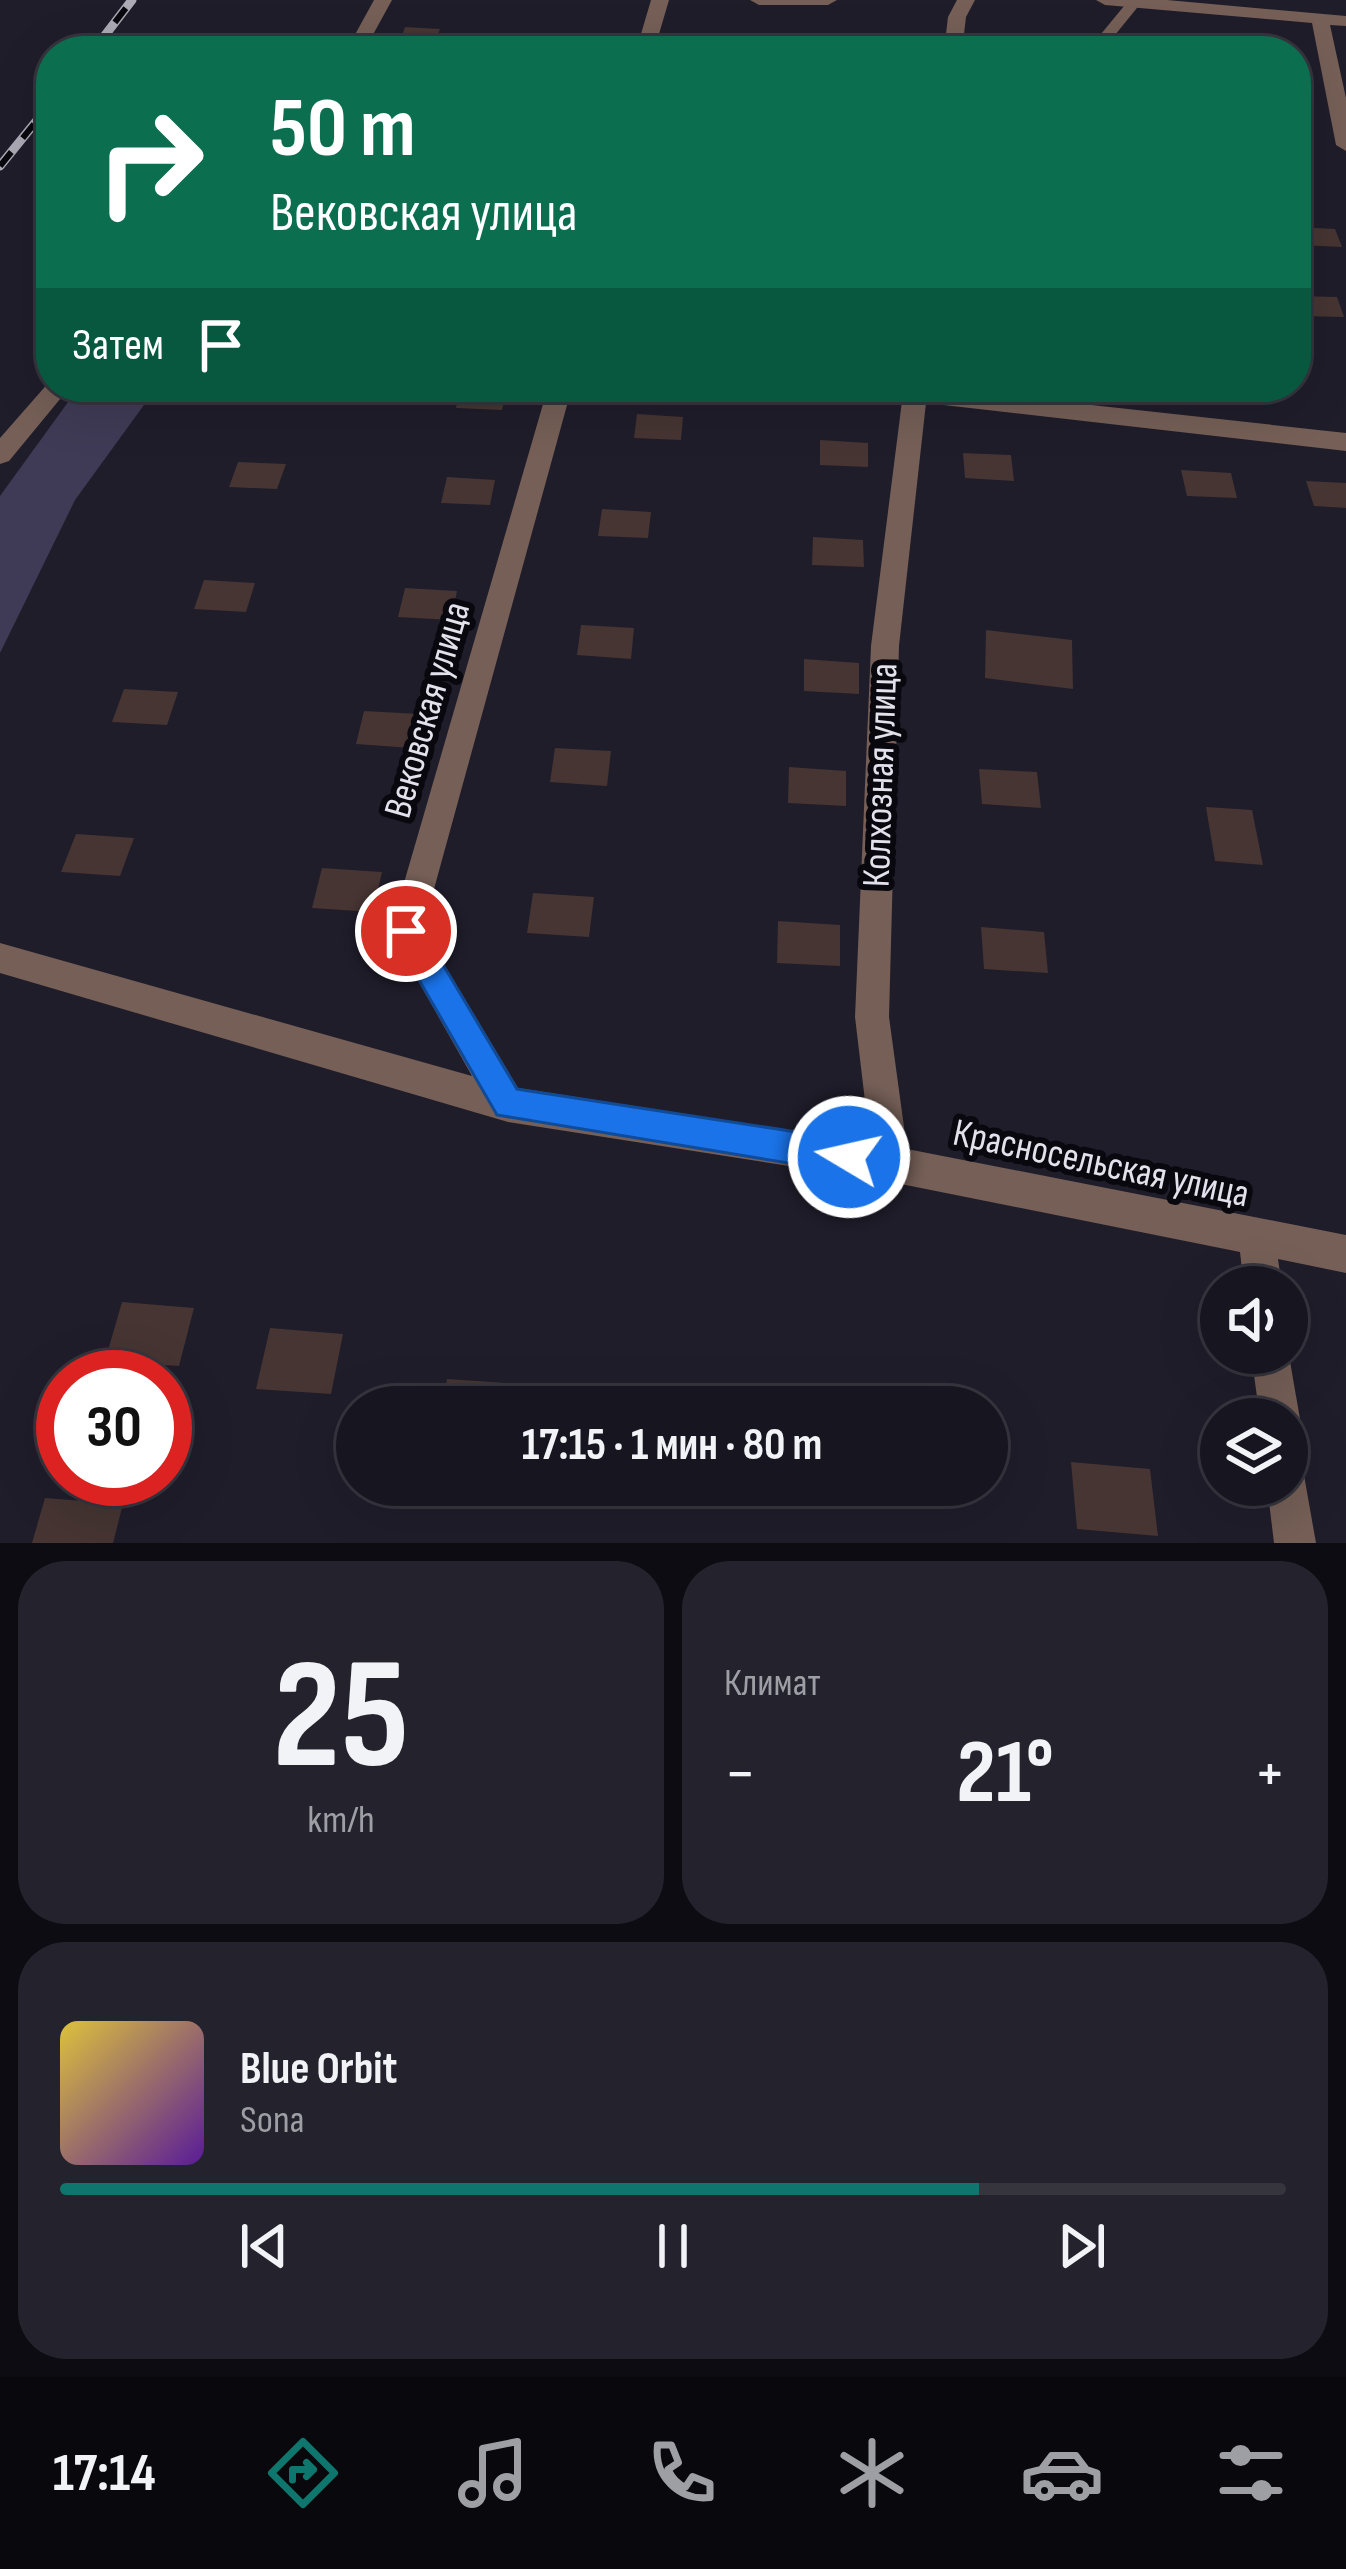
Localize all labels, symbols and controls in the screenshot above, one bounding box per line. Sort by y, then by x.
text: 50 m [270,79,416,180]
icon: right [72,84,228,240]
text: Вековская улица [270,181,577,246]
icon: arrive [188,312,254,378]
text: Затем [72,318,164,373]
street label: Вековская улица [375,597,481,823]
street label: Колхозная улица [854,662,908,888]
pin [355,880,457,982]
icon: arrive [373,898,439,964]
position arrow [786,1094,912,1220]
street label: Красносельская улица [949,1110,1253,1218]
map controls [1200,1266,1308,1506]
button: sound [1200,1266,1308,1374]
speed limit sign: 30 [36,1350,192,1506]
button: layers [1200,1398,1308,1506]
text: 17:15 · 1 мин · 80 m [522,1418,822,1473]
text: 25 [273,1625,409,1812]
text: Климат [724,1660,821,1707]
text: 21° [956,1720,1054,1828]
text: − [724,1735,756,1814]
text: + [1254,1735,1286,1814]
text: km/h [307,1797,375,1844]
text: Blue Orbit [240,2042,397,2097]
text: Sona [240,2097,305,2144]
icon: previous [231,2213,297,2279]
icon: pause [640,2213,706,2279]
icon: next [1049,2213,1115,2279]
icon: directions [261,2431,345,2515]
icon: music [451,2431,535,2515]
icon: phone [640,2431,724,2515]
icon: climate [830,2431,914,2515]
icon: car [1020,2431,1104,2515]
icon: filters [1209,2431,1293,2515]
text: 17:14 [53,2441,156,2506]

